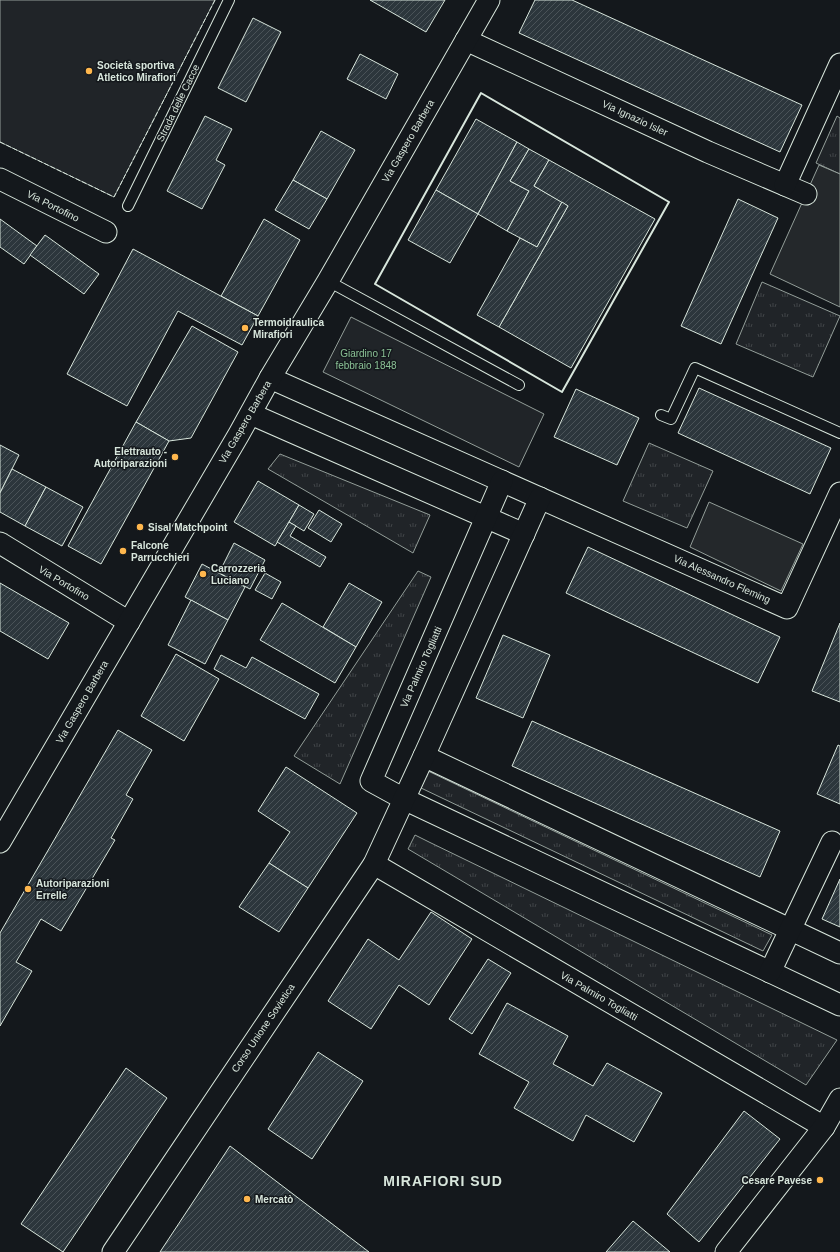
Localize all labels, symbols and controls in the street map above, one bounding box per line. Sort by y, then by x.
place label: Società sportiva Atletico Mirafiori [97,60,176,83]
street label: Strada delle Cacce [155,62,202,143]
marker: Società sportiva Atletico Mirafiori [84,66,94,76]
street label: Via Gaspero Barbera [380,97,436,184]
street label: Via Ignazio Isler [601,98,670,138]
street label: Via Portofino [25,188,81,224]
place label: Termoidraulica Mirafiori [253,317,324,340]
marker: Termoidraulica Mirafiori [240,323,250,333]
park label: Giardino 17 febbraio 1848 [335,348,397,371]
street label: Via Gaspero Barbera [217,378,273,465]
place label: Elettrauto - Autoriparazioni [94,446,167,469]
marker: Elettrauto - Autoriparazioni [170,452,180,462]
marker: Sisal Matchpoint [135,522,145,532]
place label: Sisal Matchpoint [148,522,228,533]
place label: Falcone Parrucchieri [131,540,190,563]
marker: Falcone Parrucchieri [118,546,128,556]
street label: Via Alessandro Fleming [672,553,772,605]
place label: Carrozzeria Luciano [211,563,266,586]
street label: Via Portofino [37,564,92,603]
marker: Carrozzeria Luciano [198,569,208,579]
street label: Via Palmiro Togliatti [398,625,444,709]
street label: Via Gaspero Barbera [54,658,110,745]
place label: Autoriparazioni Errelle [36,878,110,901]
marker: Autoriparazioni Errelle [23,884,33,894]
street label: Via Palmiro Togliatti [558,969,640,1023]
street label: Corso Unione Sovietica [229,981,297,1074]
district label: MIRAFIORI SUD [383,1173,503,1189]
place label: Cesare Pavese [741,1175,812,1186]
marker: Cesare Pavese [815,1175,825,1185]
marker: Mercatò [242,1194,252,1204]
place label: Mercatò [255,1194,293,1205]

